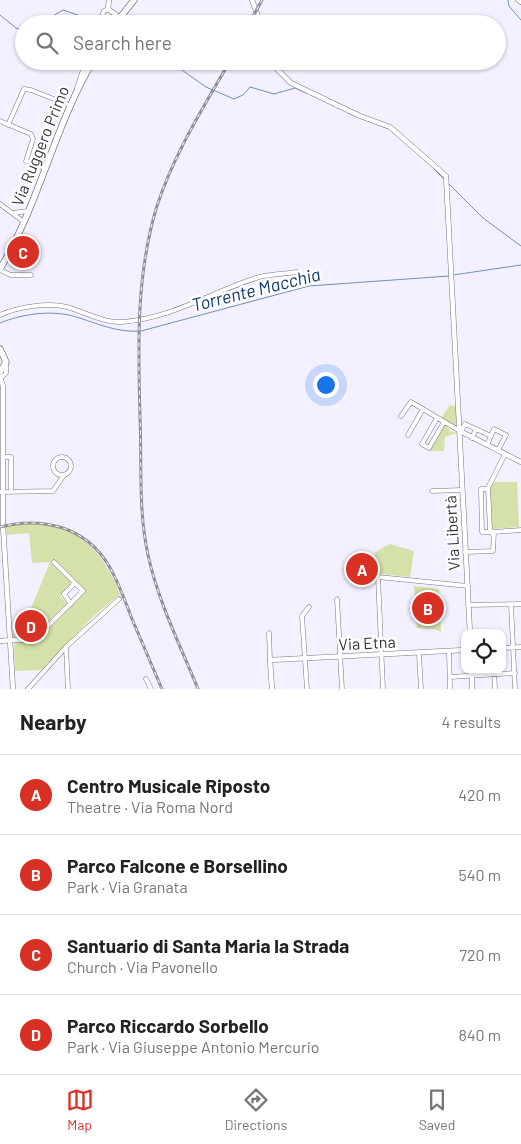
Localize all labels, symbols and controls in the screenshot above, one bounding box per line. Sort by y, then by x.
search box [15,15,506,70]
icon: search [33,29,61,57]
text: Search here [73,31,172,54]
street label: Via Ruggero Primo [7,83,72,209]
pin: C [7,233,39,271]
water label: Torrente Macchia [189,262,322,316]
your location [313,372,339,398]
street label: Via Libertà [440,495,463,571]
pin: A [346,550,378,588]
pin: B [412,589,444,627]
pin: D [15,607,47,645]
map controls [461,629,506,674]
button: locate [461,629,506,674]
street label: Via Etna [338,632,396,653]
text: Nearby [20,709,86,734]
text: 4 results [441,712,501,731]
text: Centro Musicale Riposto [67,774,270,797]
text: A [31,785,41,804]
text: 420 m [458,785,501,804]
text: Theatre · Via Roma Nord [67,797,233,816]
text: Parco Falcone e Borsellino [67,854,288,877]
text: B [31,865,41,884]
text: 540 m [458,865,501,884]
text: Park · Via Granata [67,877,188,896]
text: Santuario di Santa Maria la Strada [67,934,349,957]
text: C [31,945,41,964]
text: 720 m [459,945,501,964]
text: Church · Via Pavonello [67,957,218,976]
text: Parco Riccardo Sorbello [67,1014,269,1037]
text: D [31,1025,41,1044]
text: 840 m [458,1025,501,1044]
text: Park · Via Giuseppe Antonio Mercurio [67,1037,320,1056]
tab: Map [66,1086,94,1133]
tab: Directions [225,1086,287,1133]
tab: Saved [419,1086,455,1133]

